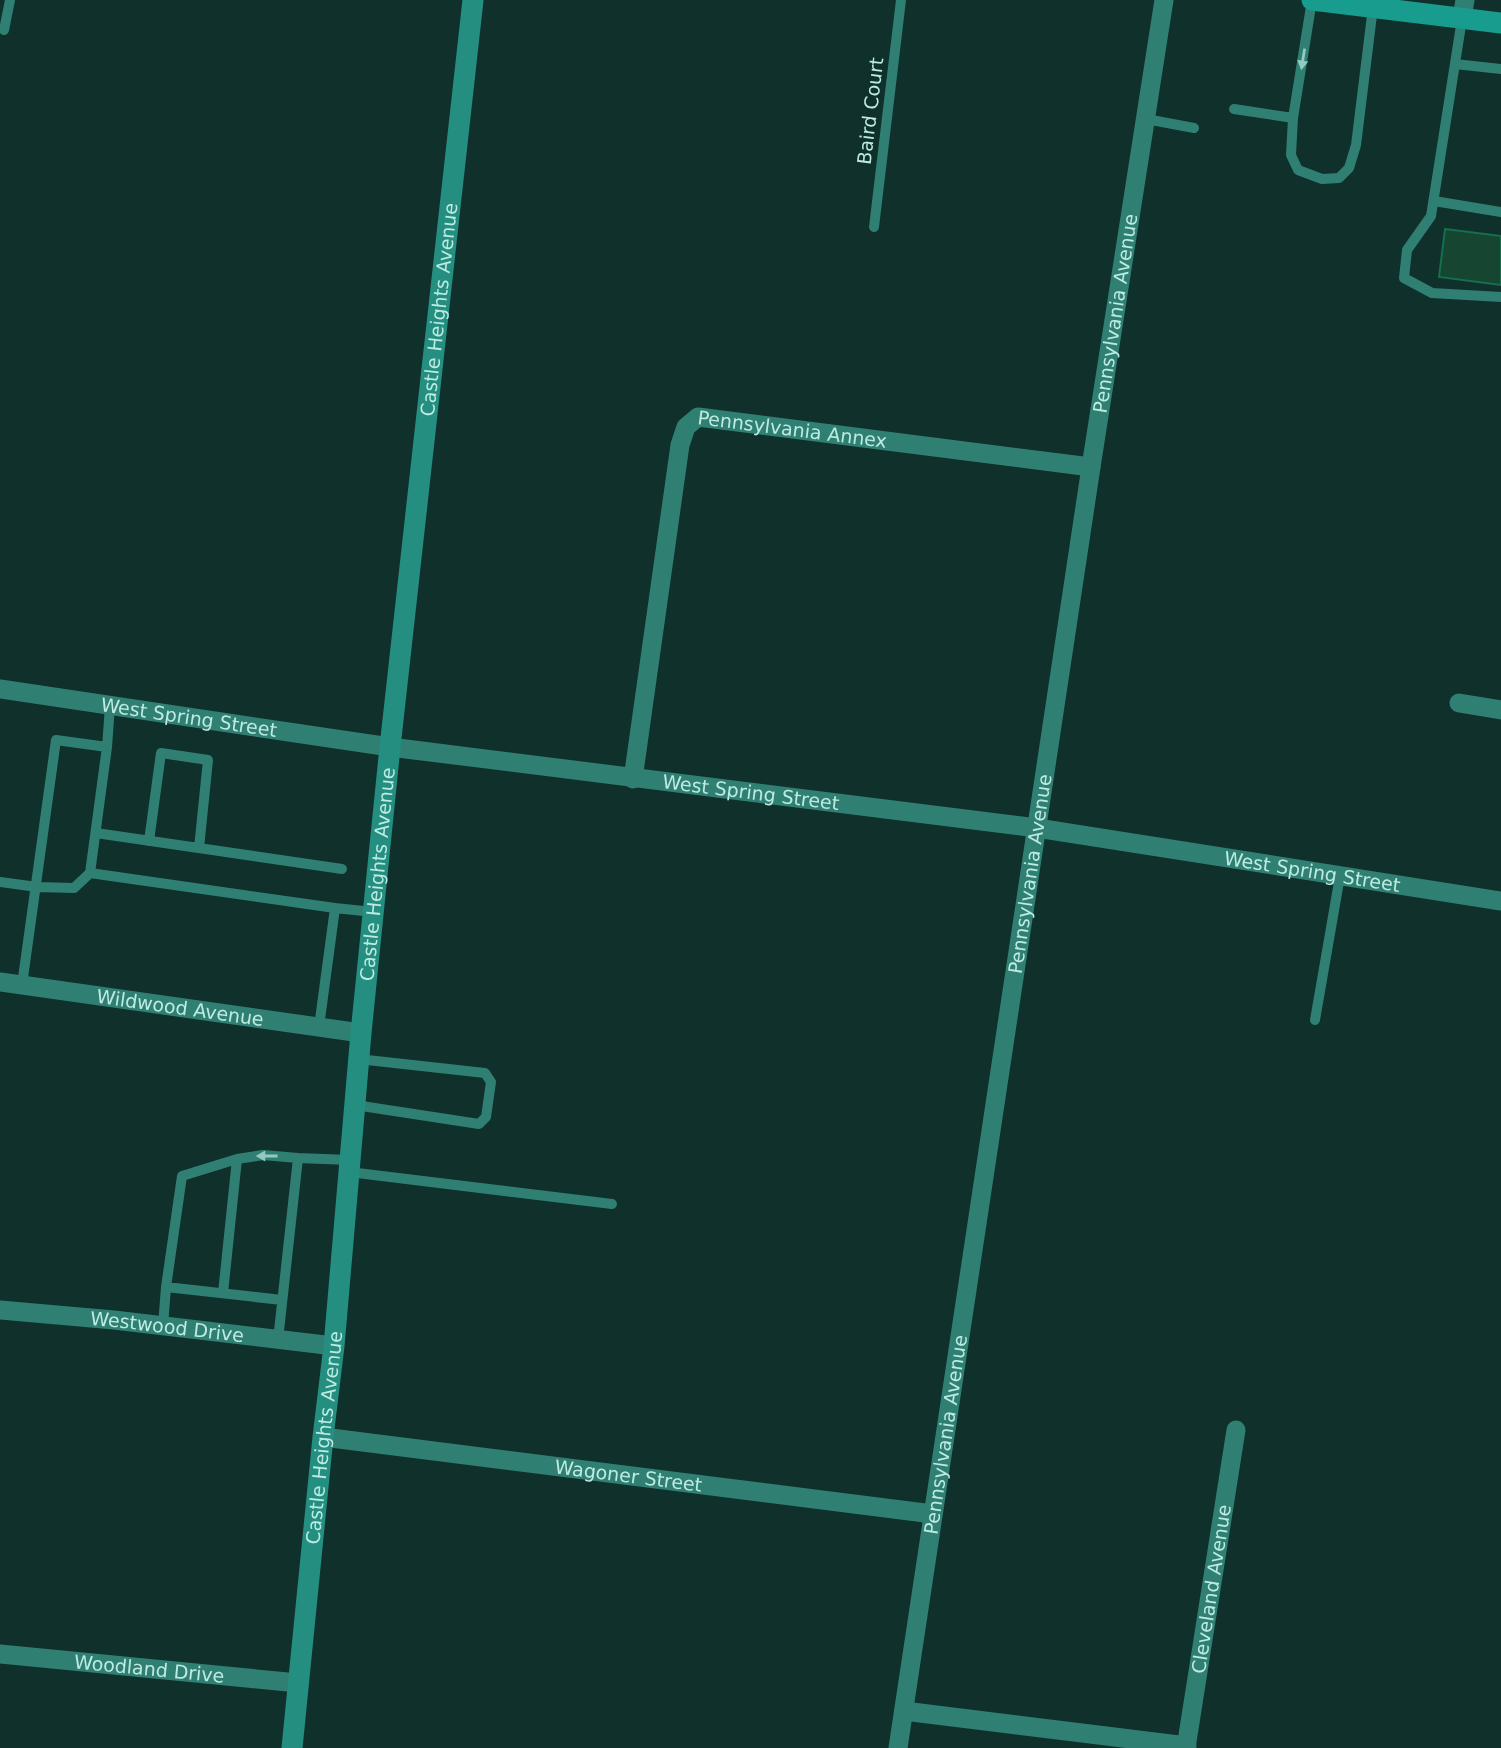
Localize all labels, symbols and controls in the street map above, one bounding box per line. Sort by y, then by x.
one-way arrow [1297,48,1308,70]
street label: Baird Court [853,56,887,166]
street label: Castle Heights Avenue [416,202,461,417]
street label: Pennsylvania Avenue [1089,212,1141,415]
street label: Pennsylvania Annex [696,406,888,452]
street label: West Spring Street [99,693,279,741]
street label: Castle Heights Avenue [355,766,399,982]
street label: West Spring Street [661,770,841,814]
street label: Pennsylvania Avenue [1004,773,1056,975]
street label: West Spring Street [1223,847,1402,896]
street label: Wildwood Avenue [95,985,265,1030]
one-way arrow [256,1150,278,1162]
street label: Westwood Drive [90,1307,245,1346]
street label: Castle Heights Avenue [301,1330,346,1545]
street label: Pennsylvania Avenue [919,1333,971,1536]
street label: Wagoner Street [554,1455,704,1496]
street label: Cleveland Avenue [1187,1503,1235,1675]
street label: Woodland Drive [73,1650,225,1687]

